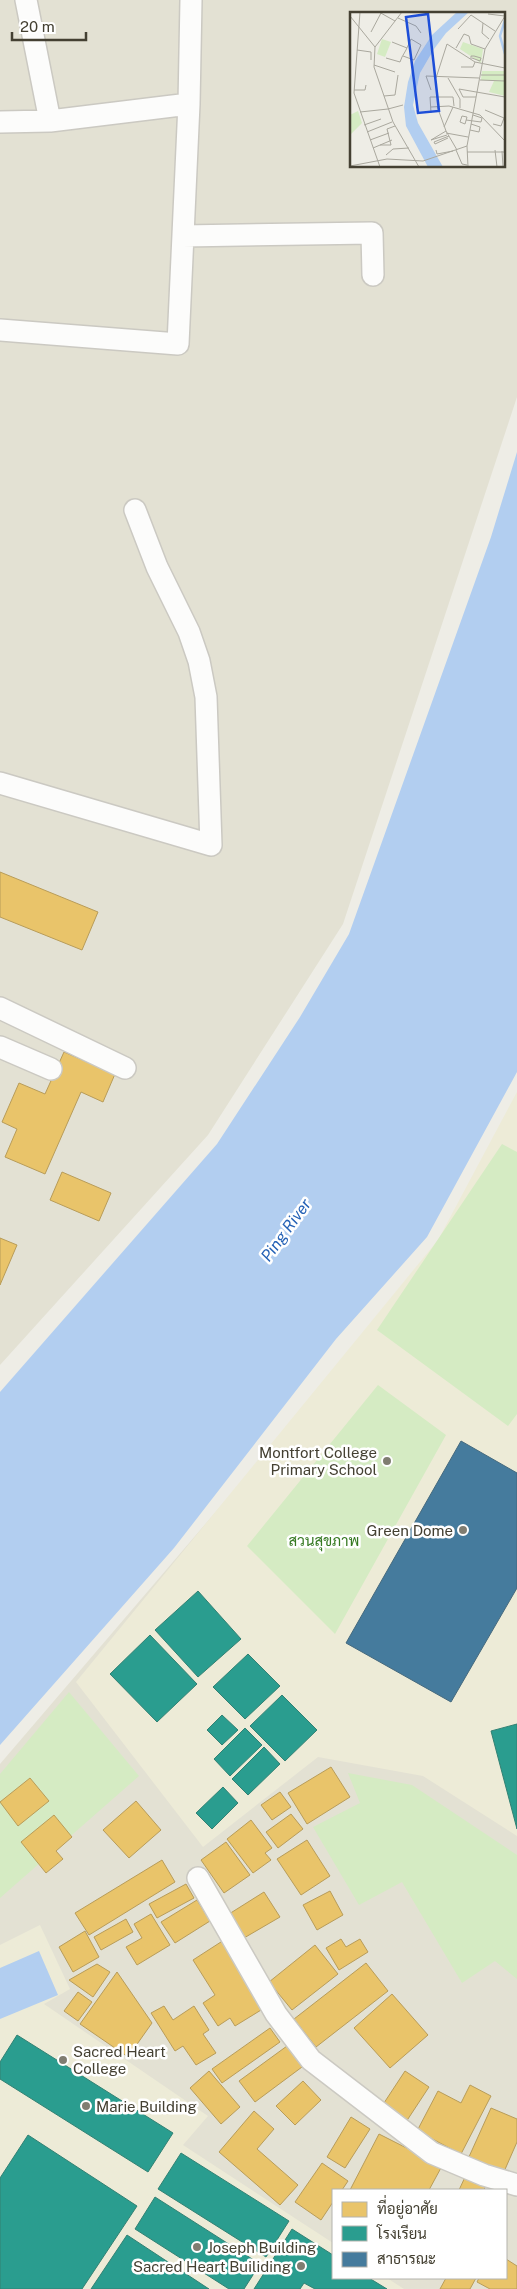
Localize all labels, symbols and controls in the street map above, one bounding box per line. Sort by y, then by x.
scale bar [12,10,86,42]
inset map [350,12,504,168]
text: 20 m [20,18,55,35]
water label: Ping River [257,1194,316,1265]
place label: Montfort College Primary School [259,1444,377,1478]
marker: Montfort College Primary School [381,1455,393,1467]
place label: Green Dome [367,1522,453,1539]
marker: Green Dome [457,1524,469,1536]
park label: สวนสุขภาพ [289,1532,359,1552]
place label: Sacred Heart College [73,2043,166,2077]
marker: Sacred Heart College [57,2054,69,2066]
place label: Marie Building [96,2098,197,2115]
marker: Marie Building [80,2100,92,2112]
legend [332,2189,507,2279]
text: ที่อยู่อาศัย [377,2194,438,2219]
text: โรงเรียน [376,2224,427,2242]
place label: Joseph Building [207,2239,316,2256]
marker: Joseph Building [191,2241,203,2253]
text: สาธารณะ [377,2250,436,2267]
place label: Sacred Heart Builiding [133,2258,291,2275]
marker: Sacred Heart Builiding [295,2260,307,2272]

